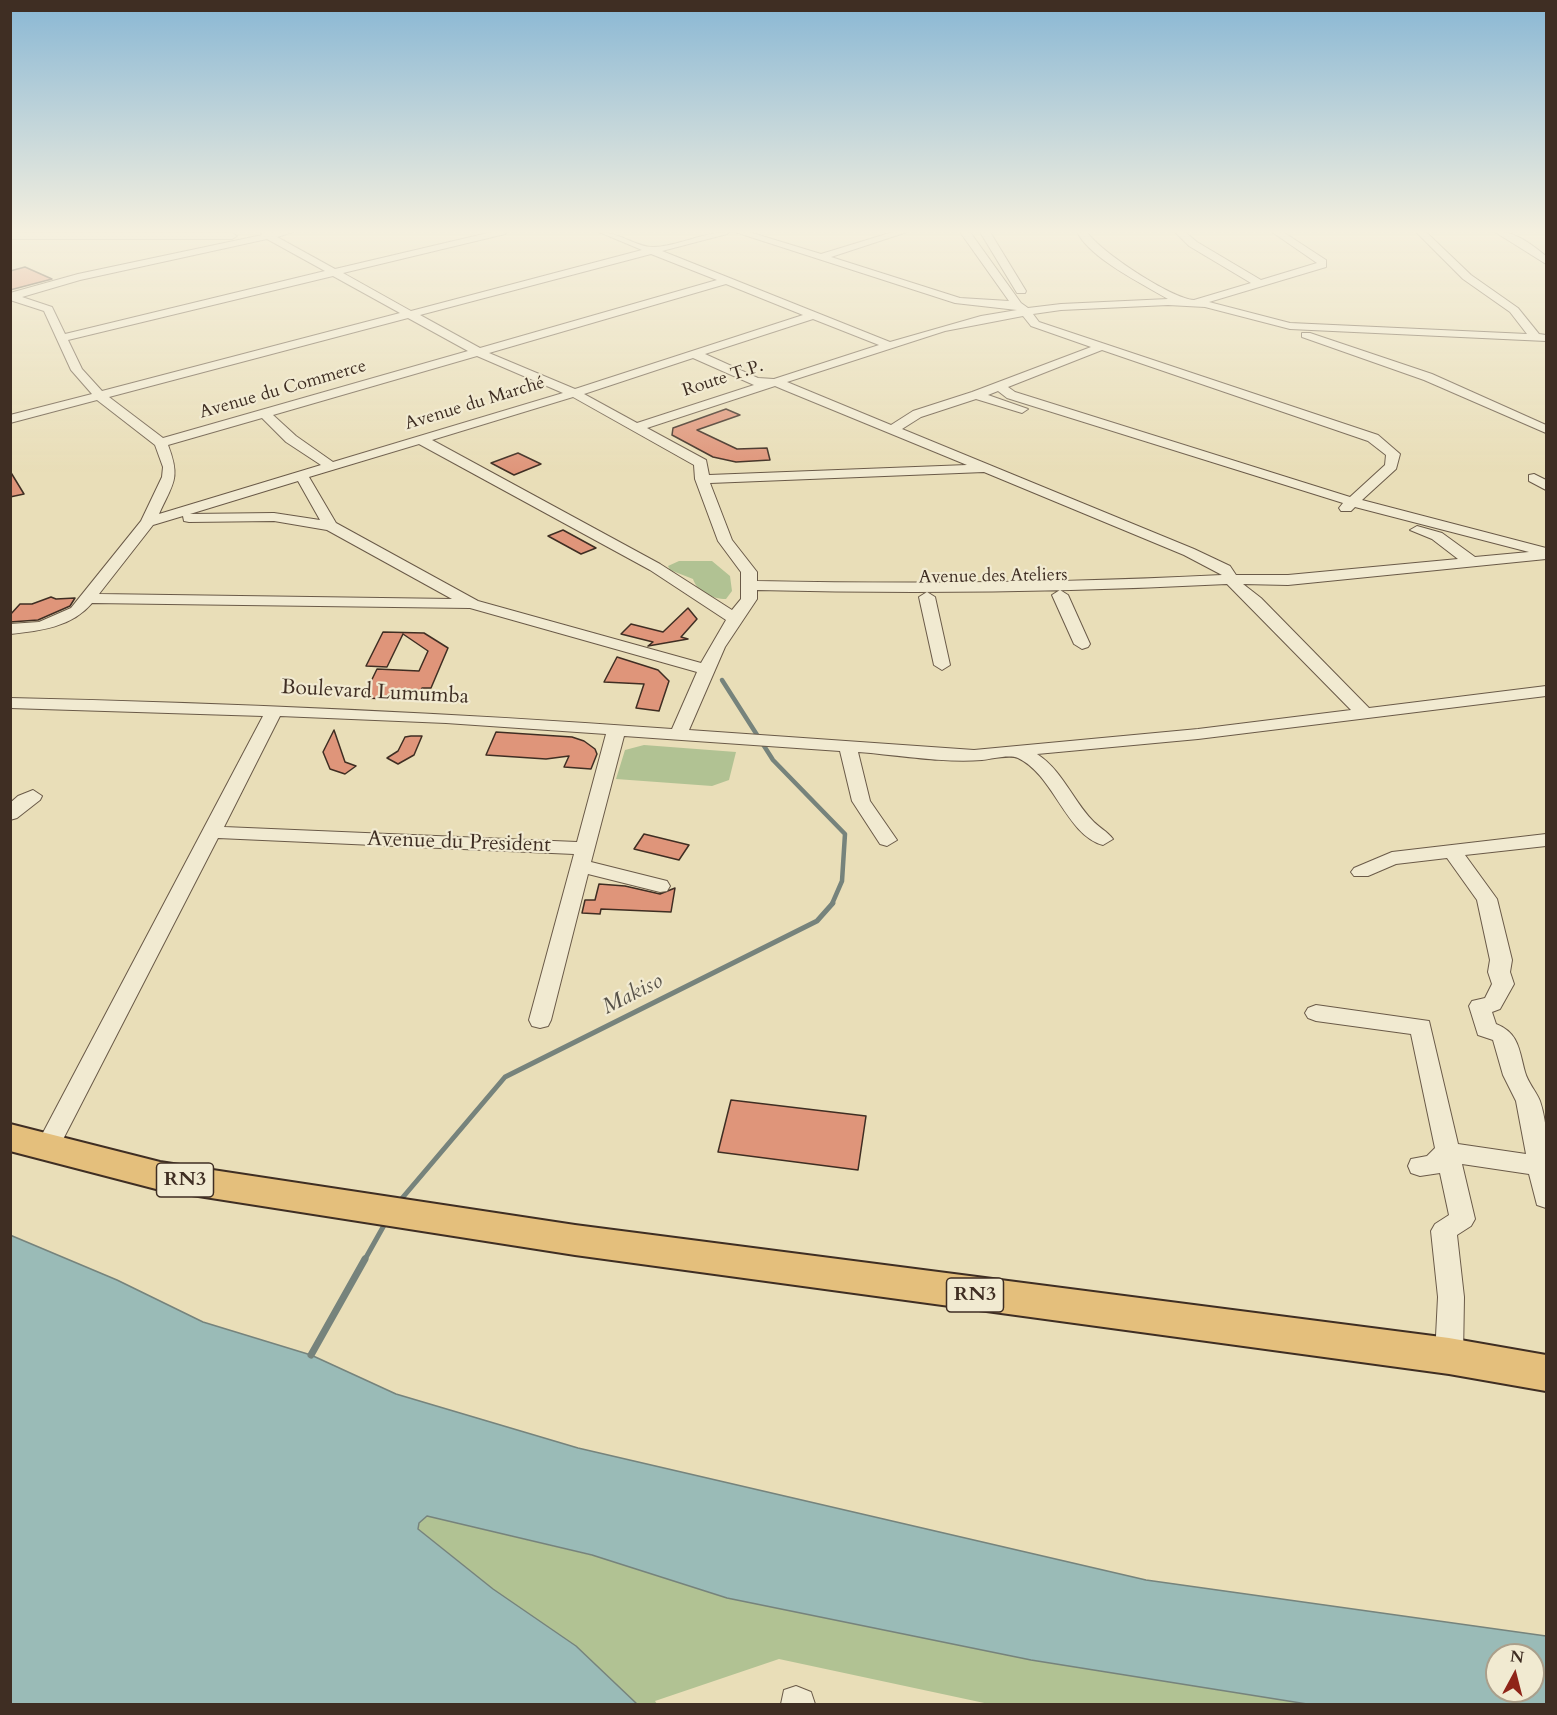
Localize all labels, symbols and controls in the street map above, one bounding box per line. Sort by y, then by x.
street label: Avenue du Commerce [197,356,369,424]
street label: Route T.P. [680,356,766,402]
street label: Avenue du Marché [402,372,548,436]
street label: Avenue des Ateliers [918,565,1068,589]
street label: Boulevard Lumumba [281,676,469,710]
street label: Avenue du President [367,827,551,859]
water label: Makiso [598,969,668,1021]
road number: RN3 [156,1163,213,1197]
road number: RN3 [946,1278,1004,1312]
north arrow [1485,1643,1545,1703]
text: N [1509,1645,1525,1669]

